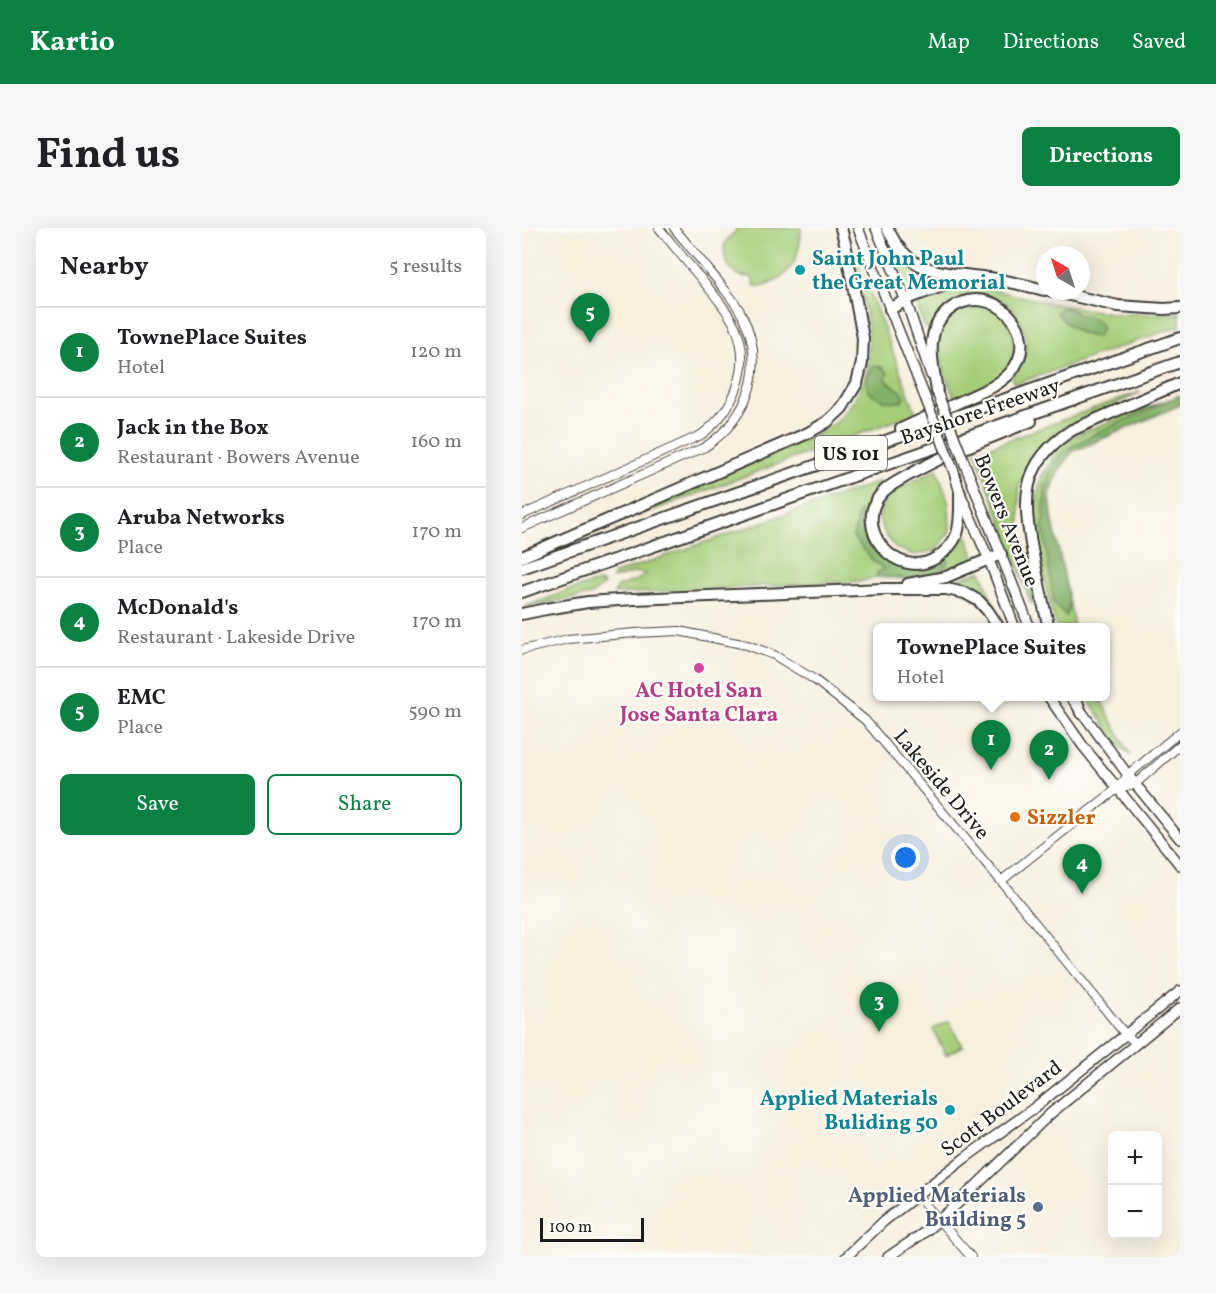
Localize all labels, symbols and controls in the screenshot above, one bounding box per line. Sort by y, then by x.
text: Kartio [30,23,115,62]
text: Map [928,28,970,57]
text: Directions [1003,28,1099,57]
text: Saved [1132,28,1186,57]
text: Find us [36,127,180,186]
button: Directions [1022,127,1180,186]
place label: Saint John Paul the Great Memorial [812,245,1006,298]
north arrow [1036,246,1090,300]
text: Nearby [60,249,149,285]
text: 5 results [389,253,462,281]
marker: Saint John Paul the Great Memorial [793,263,807,277]
pin: 5 [570,294,610,343]
text: TownePlace Suites [117,323,307,354]
text: 1 [75,338,84,366]
text: 120 m [410,338,462,366]
text: Hotel [117,354,165,382]
street label: Bayshore Freeway [897,371,1065,453]
text: Jack in the Box [117,413,269,444]
text: 2 [74,428,85,456]
text: 160 m [410,428,462,456]
road number: US 101 [815,436,887,470]
text: Restaurant · Bowers Avenue [117,444,360,472]
street label: Bowers Avenue [966,450,1045,591]
text: Aruba Networks [117,503,285,534]
text: 3 [74,518,85,546]
text: 170 m [412,518,462,546]
text: Place [117,534,163,562]
text: McDonald's [117,593,238,624]
text: 4 [73,608,86,636]
text: 170 m [412,608,462,636]
popup [873,623,1110,701]
text: Restaurant · Lakeside Drive [117,624,355,652]
text: TownePlace Suites [897,633,1086,664]
marker: AC Hotel San Jose Santa Clara [692,661,706,675]
text: Hotel [897,664,945,692]
place label: AC Hotel San Jose Santa Clara [619,677,778,730]
text: EMC [117,683,166,714]
text: 5 [75,698,84,726]
text: 590 m [408,698,462,726]
text: Place [117,714,163,742]
pin: 1 [972,720,1010,770]
street label: Lakeside Drive [886,724,996,846]
pin: 2 [1030,730,1068,780]
button: Save [60,774,255,835]
button: Share [267,774,462,835]
place label: Sizzler [1027,804,1095,833]
marker: Sizzler [1008,810,1022,824]
your location [891,843,920,872]
pin: 4 [1062,844,1102,894]
pin: 3 [860,982,898,1032]
street label: Scott Boulevard [935,1054,1069,1164]
place label: Applied Materials Buliding 50 [760,1085,938,1138]
marker: Applied Materials Buliding 50 [943,1103,957,1117]
map controls [1108,1131,1162,1239]
button: + [1108,1131,1162,1185]
place label: Applied Materials Building 5 [848,1182,1026,1235]
button: − [1108,1185,1162,1239]
marker: Applied Materials Building 5 [1031,1200,1045,1214]
scale bar [540,1215,644,1242]
text: 100 m [549,1217,592,1239]

